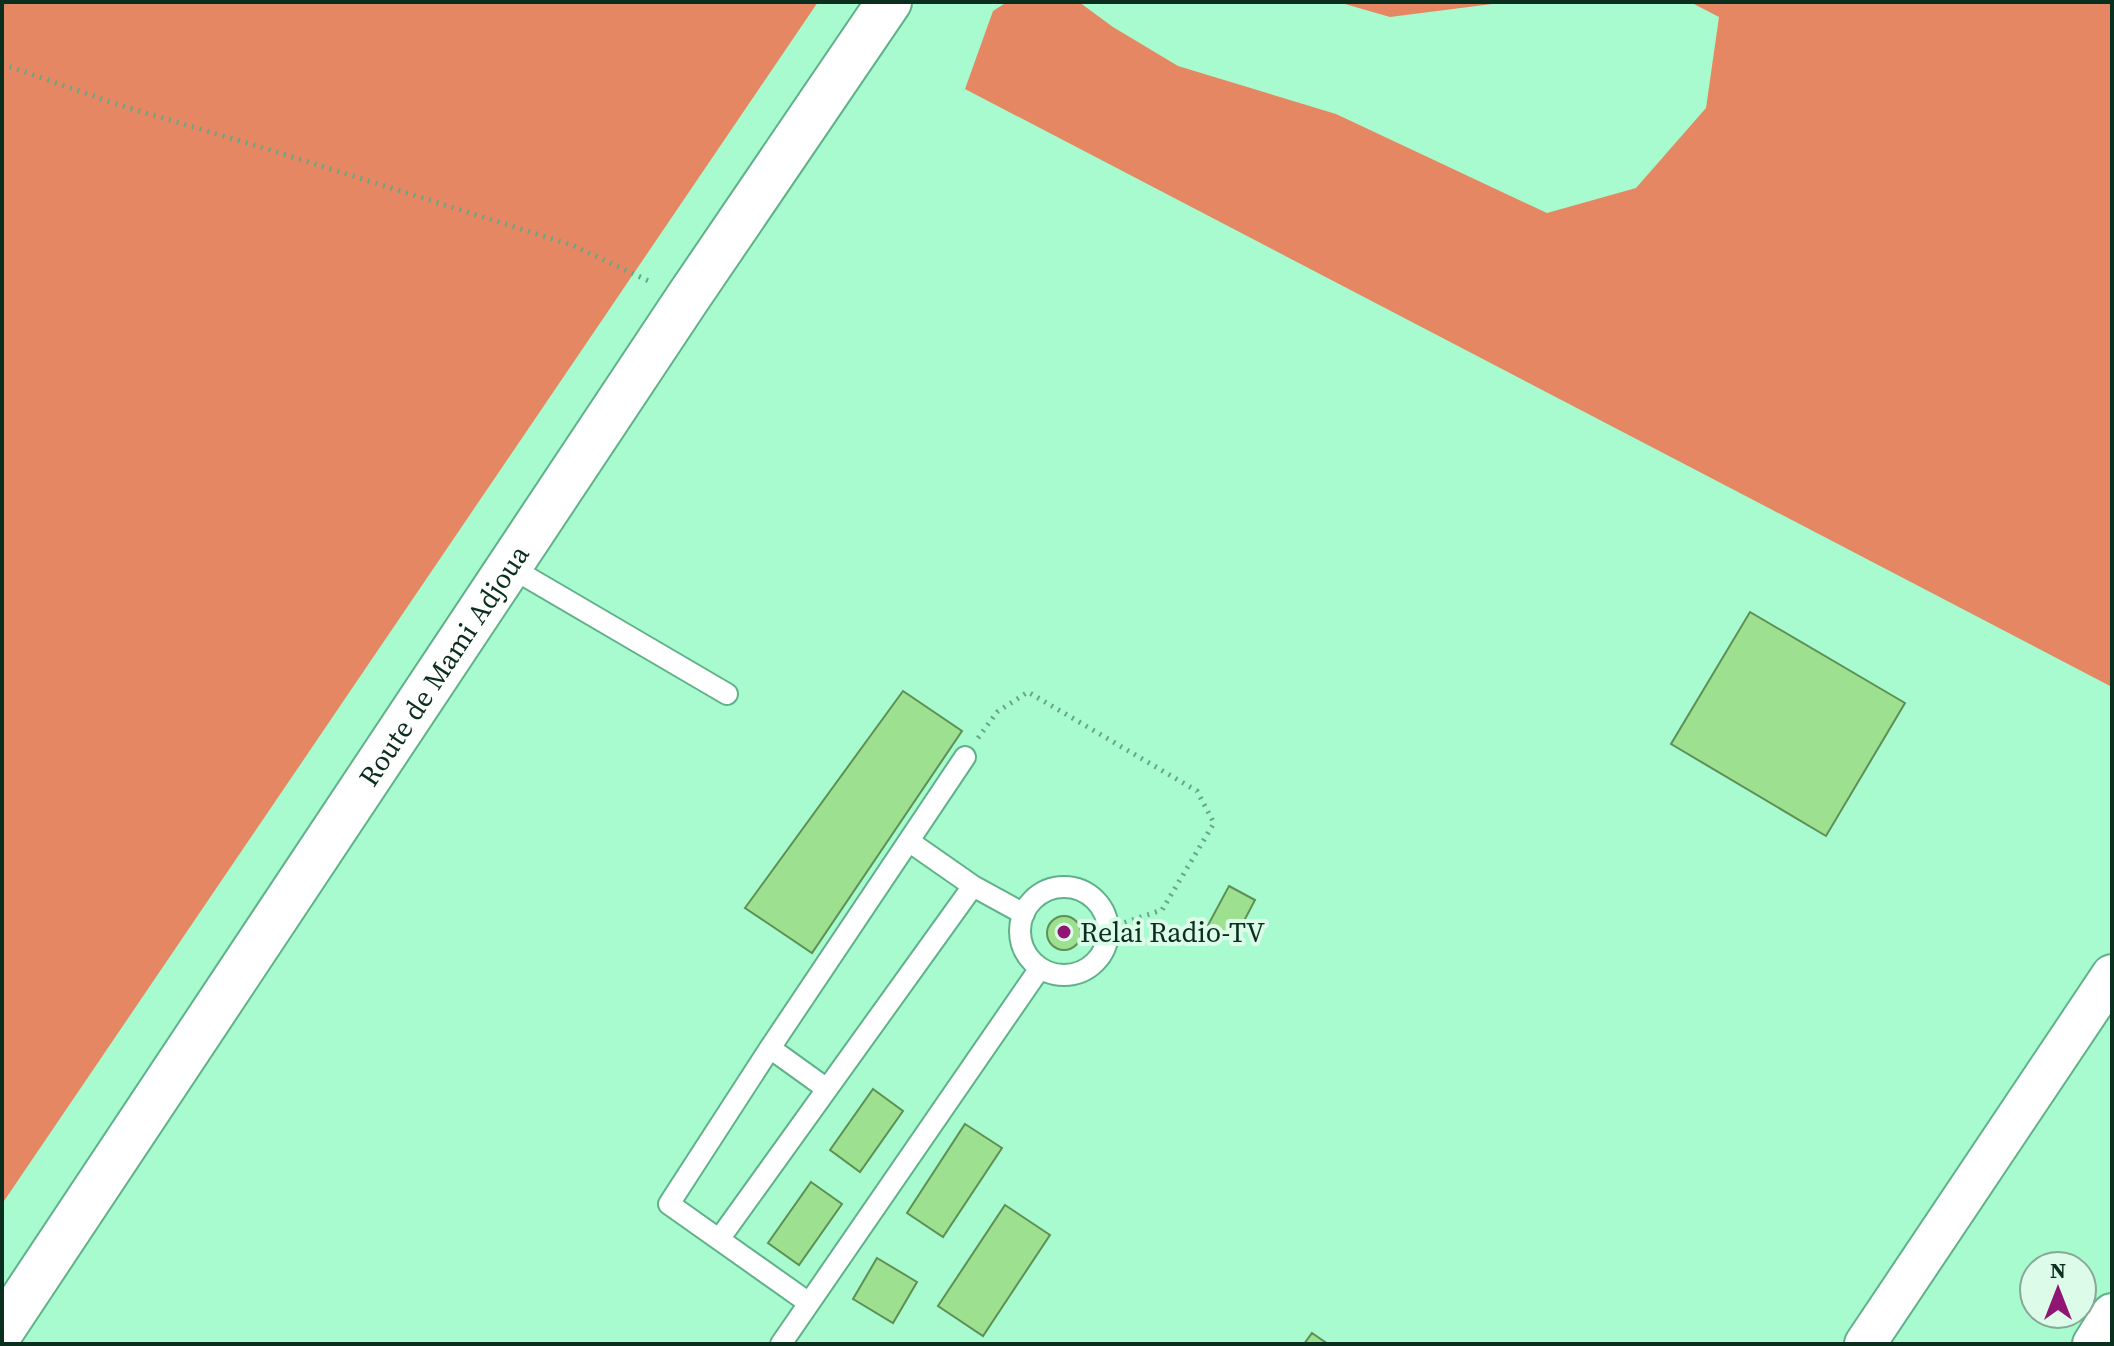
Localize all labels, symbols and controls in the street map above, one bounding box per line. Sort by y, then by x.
street label: Route de Mami Adjoua [350,537,538,793]
place label: Relai Radio-TV [1080,913,1265,951]
marker: Relai Radio-TV [1055,923,1073,941]
north arrow [2018,1250,2098,1330]
text: N [2050,1255,2066,1285]

